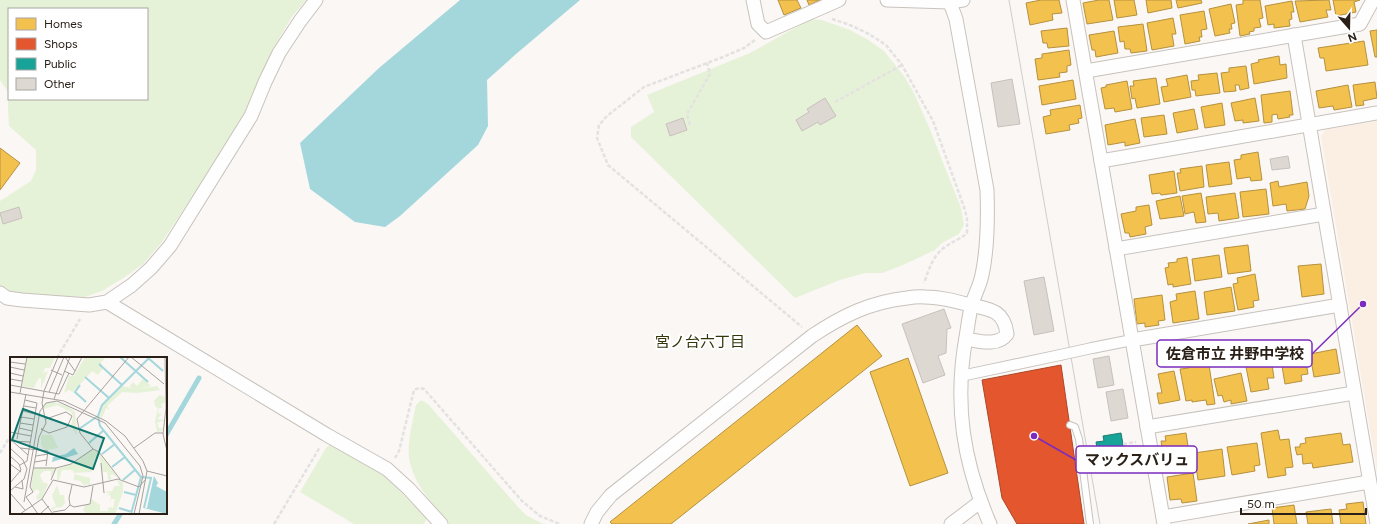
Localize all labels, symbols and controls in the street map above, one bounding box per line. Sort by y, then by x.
legend [8,8,148,100]
north arrow [1329,8,1369,48]
text: Homes [44,17,83,31]
text: N [1346,29,1358,44]
text: Shops [44,37,78,51]
text: Public [44,57,77,71]
text: Other [44,77,75,91]
district label: 宮ノ台六丁目 [655,333,745,351]
callout: 佐倉市立 井野中学校 [1157,340,1312,367]
text: 佐倉市立 井野中学校 [1166,345,1304,363]
inset map [10,357,167,514]
callout: マックスバリュ [1076,446,1197,473]
text: マックスバリュ [1085,451,1189,469]
scale bar [1241,490,1366,516]
text: 50 m [1247,497,1275,511]

